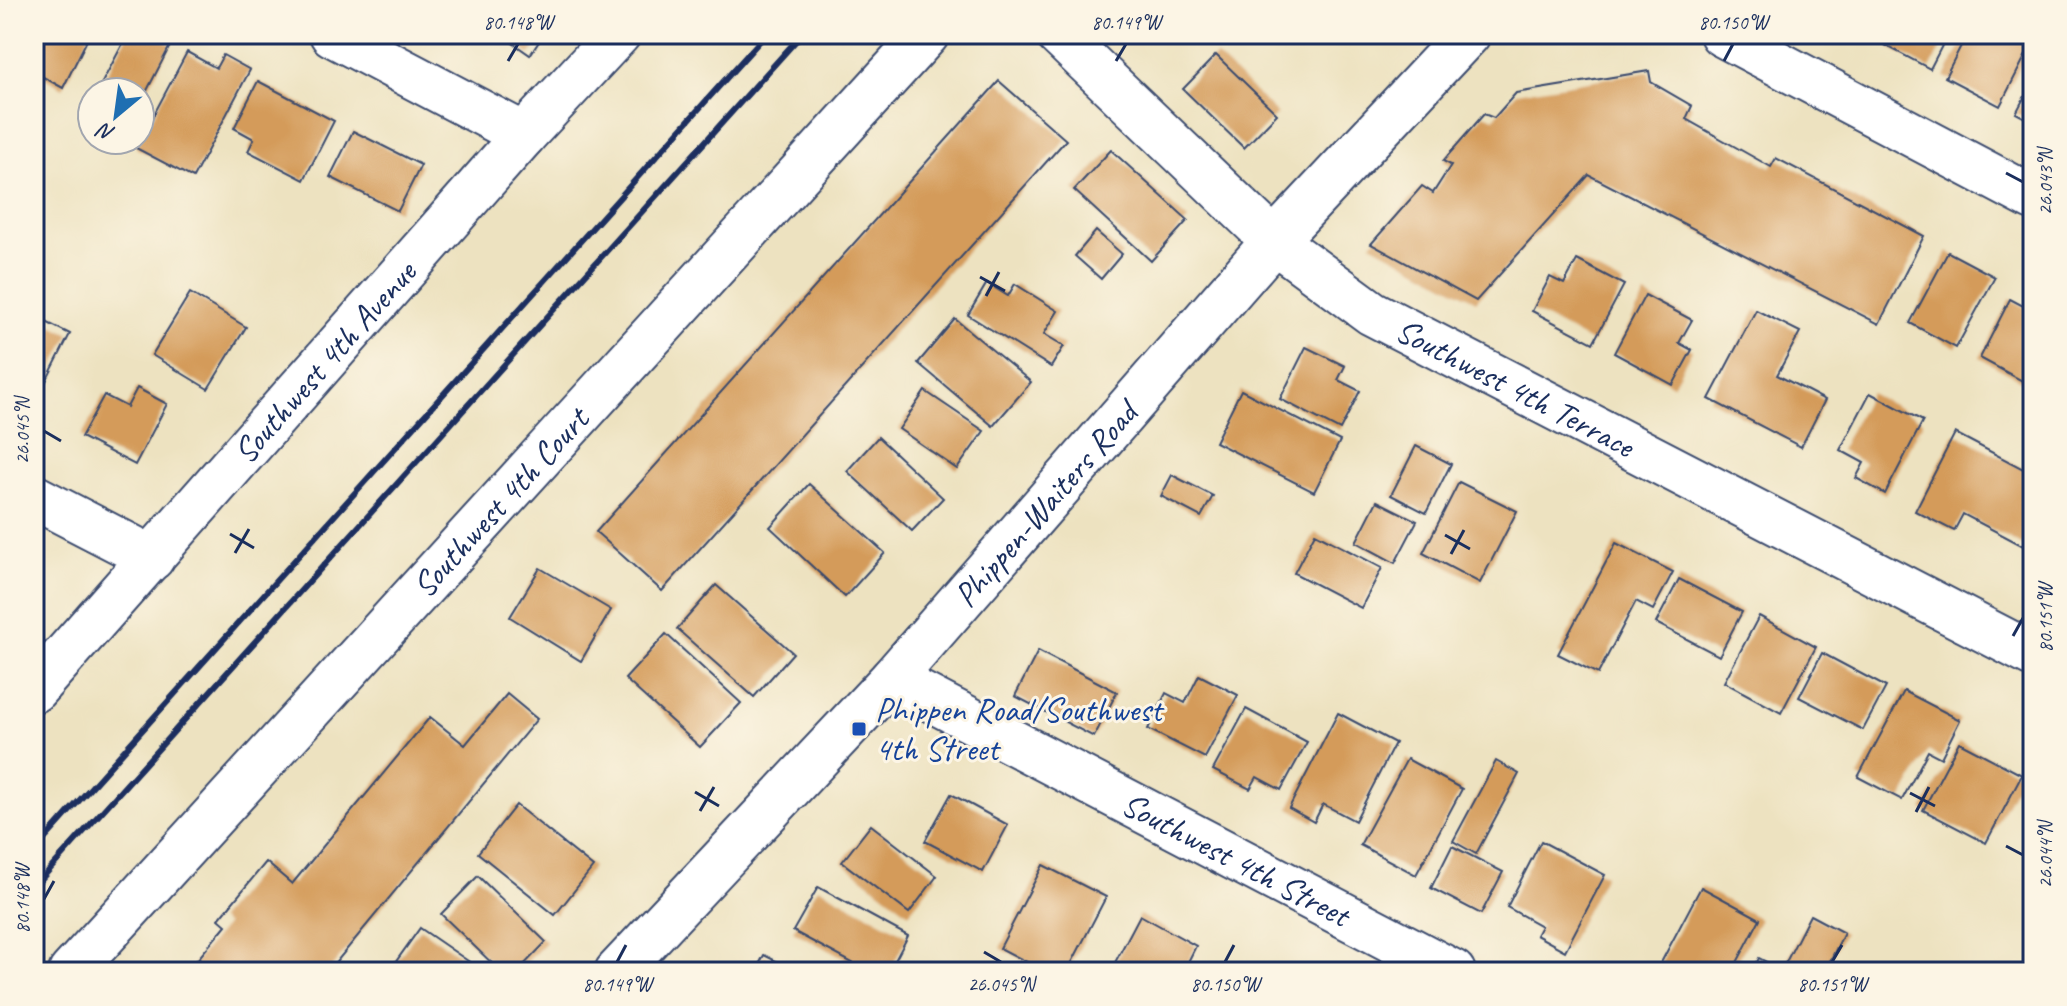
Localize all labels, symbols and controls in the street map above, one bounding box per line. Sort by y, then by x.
text: 80.148°W [483,10,556,35]
text: 80.149°W [1091,10,1164,35]
text: 80.150°W [1698,10,1771,35]
north arrow [76,76,156,156]
text: N [91,115,120,148]
text: 26.043°N [2033,146,2058,215]
street label: Southwest 4th Avenue [223,250,426,472]
street label: Southwest 4th Terrace [1389,308,1643,467]
street label: Phippen-Waiters Road [943,389,1149,616]
text: 26.045°N [10,395,35,464]
street label: Southwest 4th Court [402,396,600,606]
text: 80.151°W [2033,580,2058,653]
place label: Phippen Road/Southwest 4th Street [875,688,1166,770]
marker: Phippen Road/Southwest 4th Street [850,720,868,738]
street label: Southwest 4th Street [1115,781,1360,937]
text: 26.044°N [2033,819,2058,888]
text: 80.148°W [10,861,35,934]
text: 80.149°W [582,972,655,997]
text: 26.045°N [968,972,1037,997]
text: 80.150°W [1190,972,1263,997]
text: 80.151°W [1797,972,1870,997]

